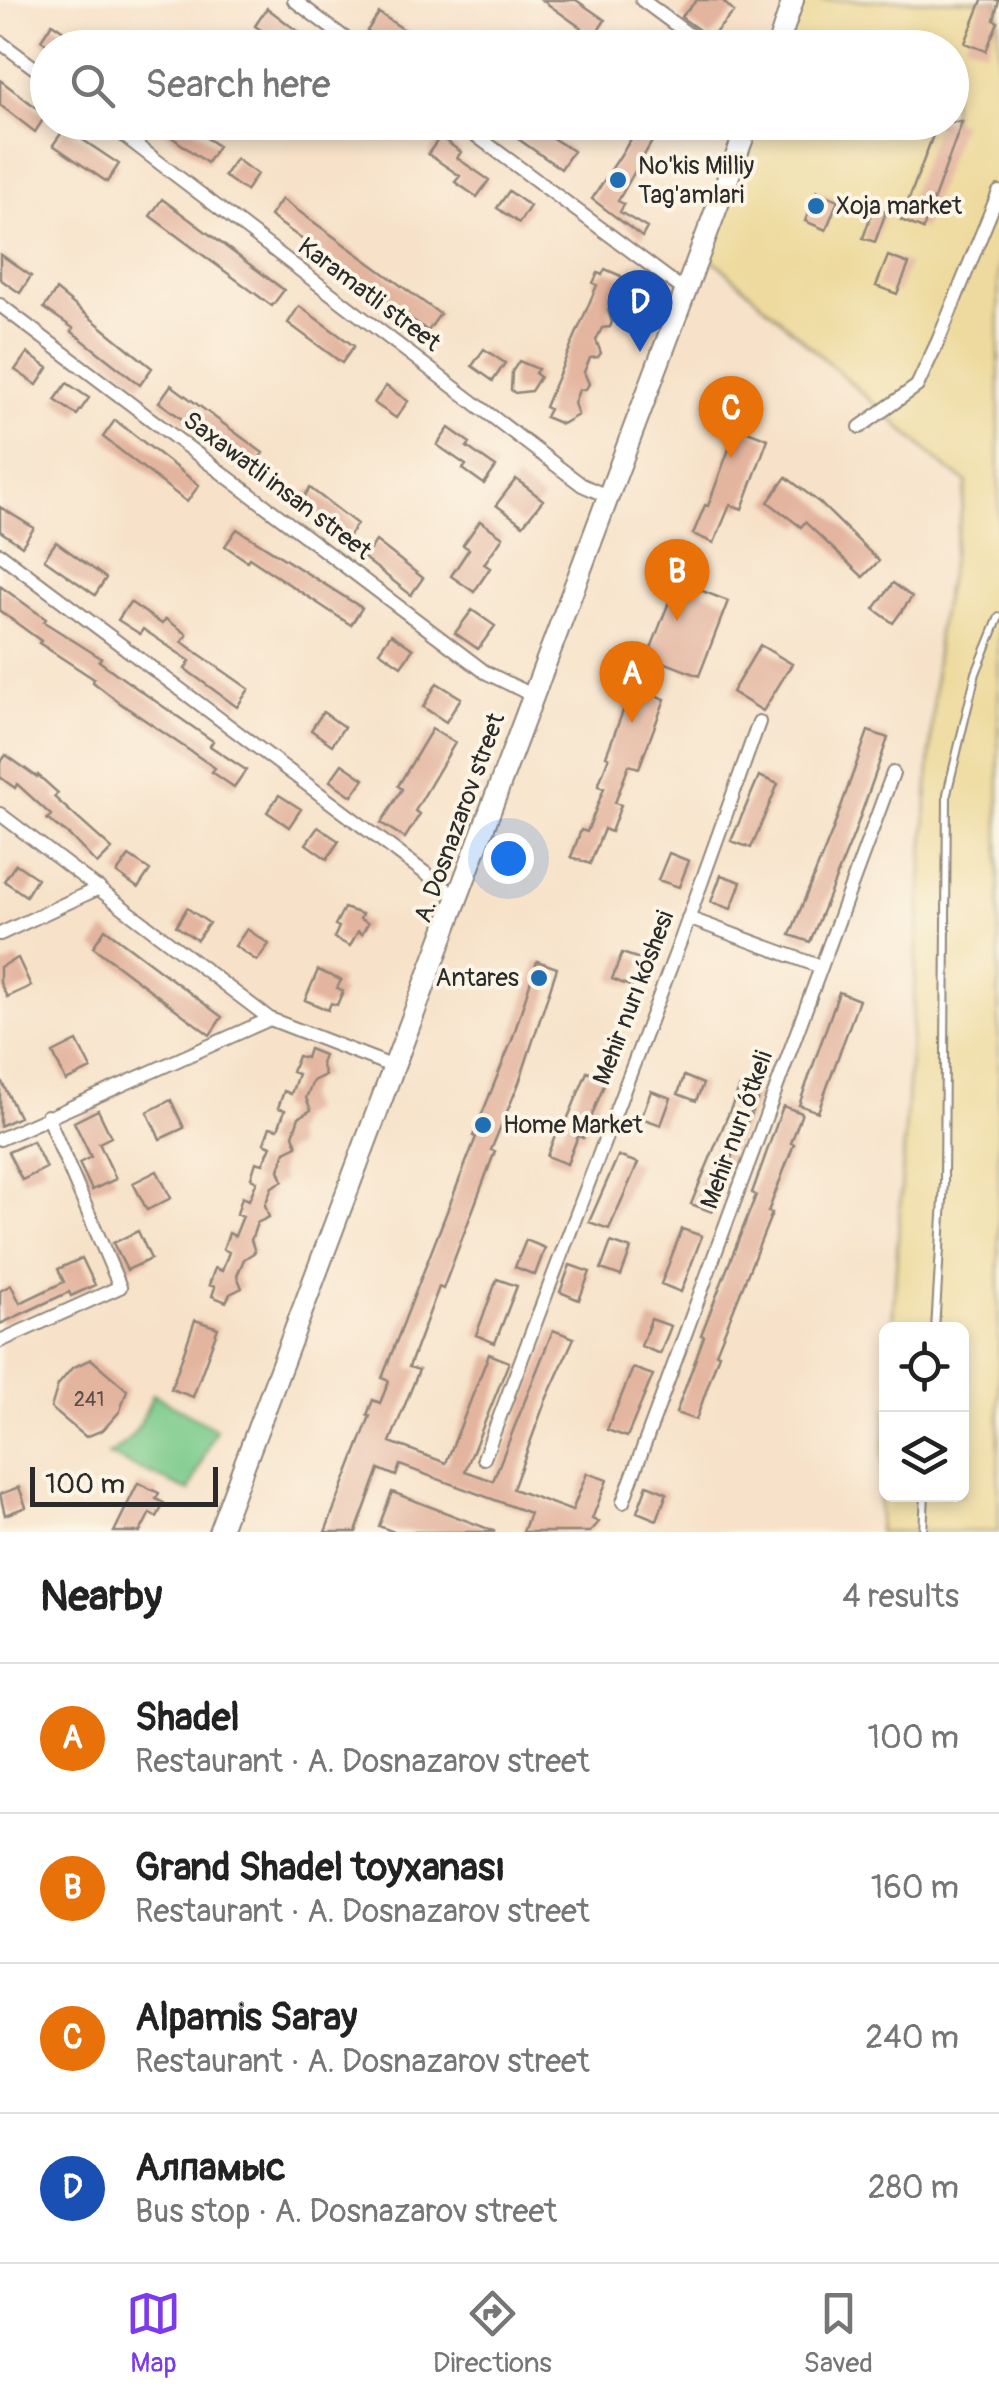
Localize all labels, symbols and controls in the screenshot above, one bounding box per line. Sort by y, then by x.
search box [30,30,969,140]
icon: search [65,58,120,113]
text: Search here [145,61,331,109]
place label: No'kis Milliy Tag'amlari [638,151,755,211]
marker: No'kis Milliy Tag'amlari [607,169,629,191]
place label: Xoja market [836,191,963,222]
marker: Xoja market [805,195,827,217]
street label: Karamatli street [292,231,447,359]
pin: D [608,270,672,352]
pin: C [698,376,764,458]
street label: Saxawatli insan street [177,405,378,567]
pin: B [644,538,710,621]
pin: A [600,640,664,723]
street label: A. Dosnazarov street [408,708,513,927]
your location [483,833,534,884]
street label: Mehir nurı kóshesi [587,907,681,1089]
place label: Antares [435,963,519,994]
marker: Antares [528,967,550,989]
street label: Mehir nurı ótkeli [694,1047,780,1213]
place label: Home Market [503,1110,644,1141]
marker: Home Market [472,1114,494,1136]
map controls [879,1322,969,1502]
button: locate [879,1322,969,1412]
house number: 241 [74,1387,104,1412]
button: layers [879,1412,969,1502]
scale bar [30,1462,218,1506]
text: 100 m [45,1467,125,1502]
text: Nearby [40,1571,162,1623]
text: 4 results [842,1577,959,1617]
text: Shadel [135,1694,239,1742]
text: A [62,1718,83,1758]
text: 100 m [867,1718,959,1758]
text: Restaurant · A. Dosnazarov street [135,1742,590,1782]
text: Grand Shadel toyxanası [135,1844,505,1892]
text: B [63,1868,82,1908]
text: 160 m [871,1868,959,1908]
text: Restaurant · A. Dosnazarov street [135,1892,590,1932]
text: Alpamis Saray [135,1994,357,2042]
text: C [63,2018,82,2058]
text: 240 m [865,2018,959,2058]
text: Restaurant · A. Dosnazarov street [135,2042,590,2082]
text: Алпамыс [135,2144,285,2192]
text: D [62,2168,83,2208]
text: 280 m [868,2168,959,2208]
text: Bus stop · A. Dosnazarov street [135,2192,557,2232]
tab: Map [126,2286,181,2381]
tab: Directions [433,2286,552,2381]
tab: Saved [804,2286,873,2381]

